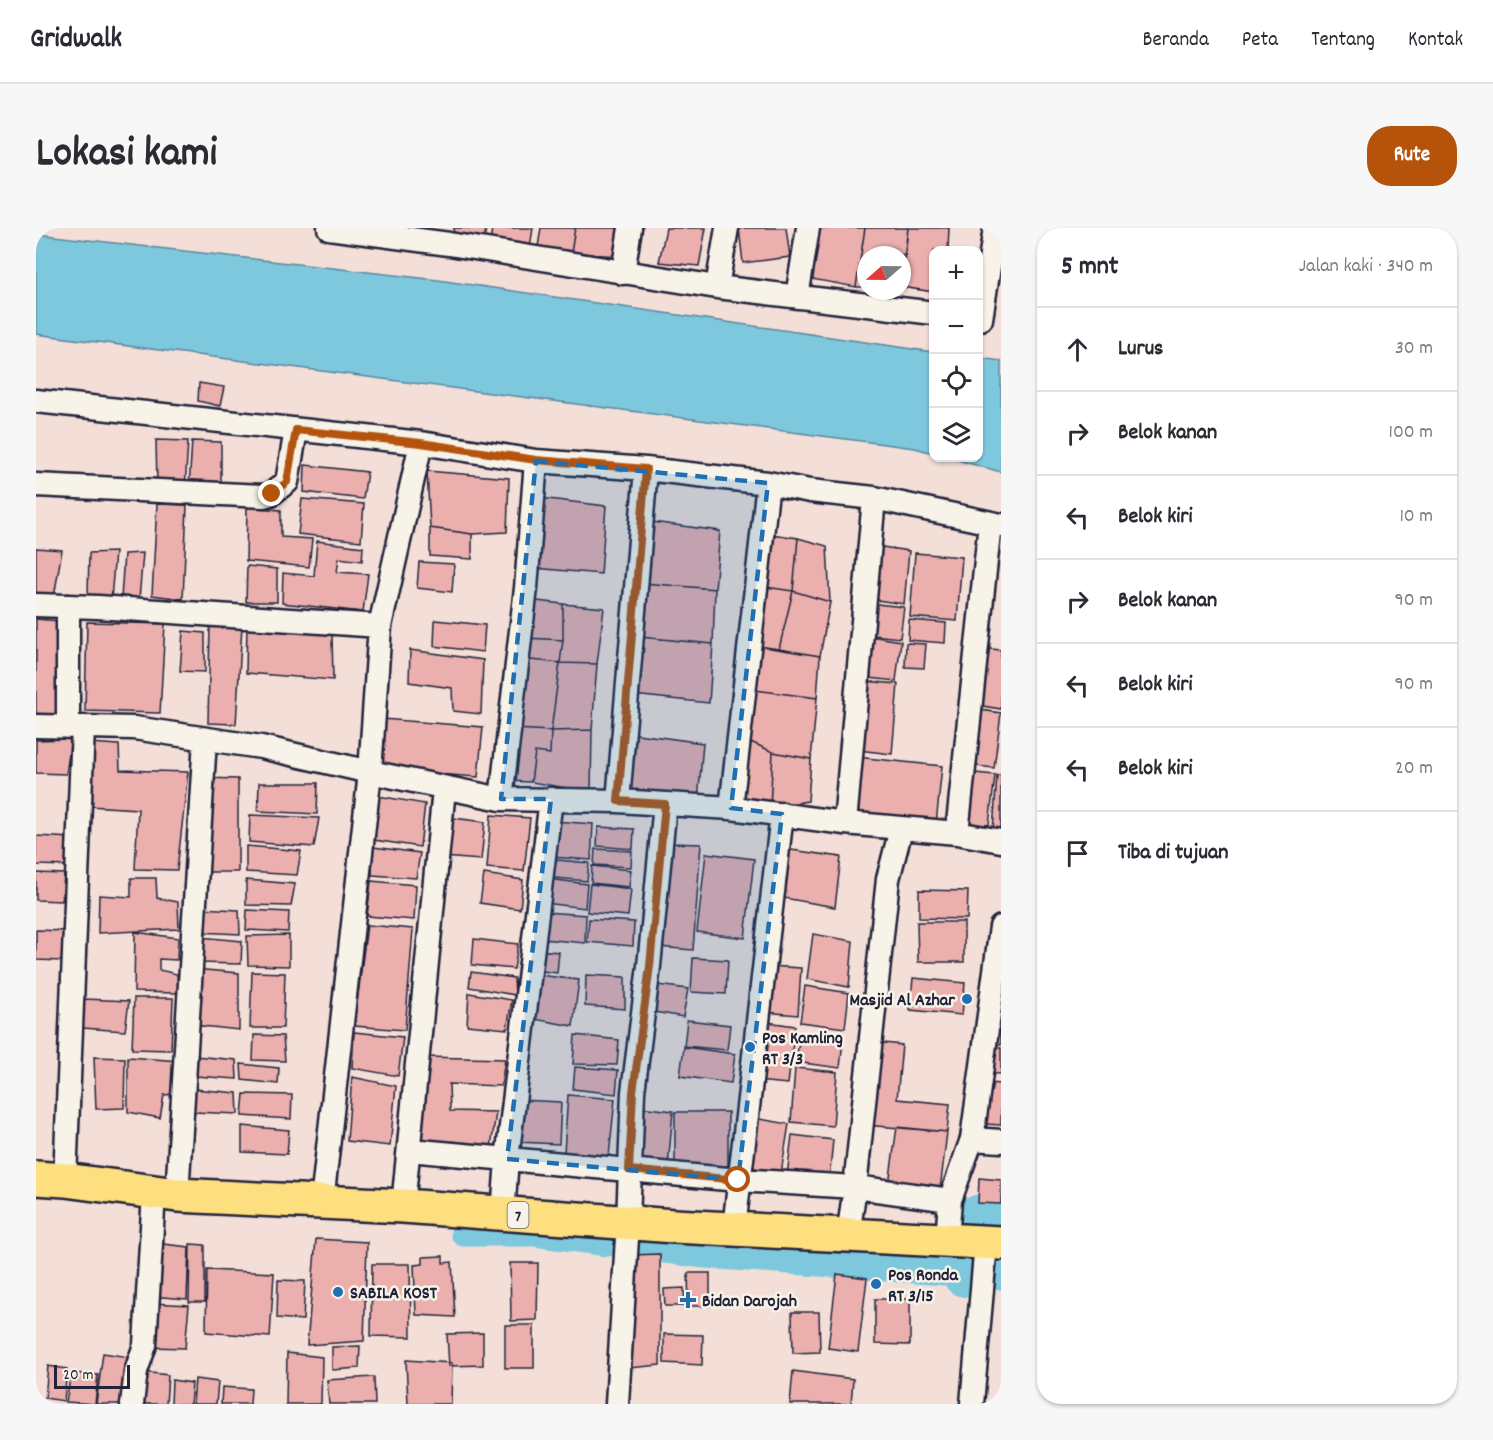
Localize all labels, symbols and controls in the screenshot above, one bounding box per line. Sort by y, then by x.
text: Gridwalk [30,21,122,61]
text: Beranda [1143,26,1209,56]
text: Peta [1242,26,1278,56]
text: Tentang [1311,26,1375,56]
text: Kontak [1408,26,1463,56]
text: Lokasi kami [36,126,217,186]
button: Rute [1367,126,1457,186]
north arrow [857,246,911,300]
map controls [929,246,983,462]
button: + [929,246,983,300]
text: 5 mnt [1061,249,1118,286]
text: Jalan kaki · 340 m [1299,253,1433,281]
button: − [929,300,983,354]
icon: ahead [1061,333,1094,366]
text: Lurus [1118,334,1163,365]
text: 30 m [1395,335,1433,363]
button: locate [929,354,983,408]
button: layers [929,408,983,462]
icon: right [1061,417,1094,450]
text: Belok kanan [1118,418,1217,449]
text: 100 m [1389,419,1433,447]
route end [258,480,284,506]
icon: left [1061,501,1094,534]
text: Belok kiri [1118,502,1192,533]
text: 10 m [1399,503,1433,531]
icon: right [1061,585,1094,618]
text: Belok kanan [1118,586,1217,617]
text: 90 m [1395,587,1433,615]
icon: left [1061,669,1094,702]
text: Belok kiri [1118,670,1192,701]
text: 90 m [1395,671,1433,699]
icon: left [1061,753,1094,786]
text: Belok kiri [1118,754,1192,785]
text: 20 m [1395,755,1433,783]
icon: arrive [1061,837,1094,870]
text: Tiba di tujuan [1118,838,1228,869]
place label: Masjid Al Azhar [850,989,955,1014]
marker: Masjid Al Azhar [960,992,974,1006]
place label: Pos Kamling RT 3/3 [762,1027,843,1073]
marker: Pos Kamling RT 3/3 [743,1040,757,1054]
route start [724,1166,750,1192]
road number: 7 [508,1202,528,1228]
place label: Pos Ronda RT 3/15 [888,1264,958,1310]
marker: Pos Ronda RT 3/15 [869,1277,883,1291]
place label: SABILA KOST [350,1282,438,1307]
marker: SABILA KOST [331,1285,345,1299]
place label: Bidan Darojah [702,1290,797,1315]
marker: Bidan Darojah [679,1291,697,1309]
scale bar [54,1362,130,1390]
text: 20 m [63,1364,93,1387]

